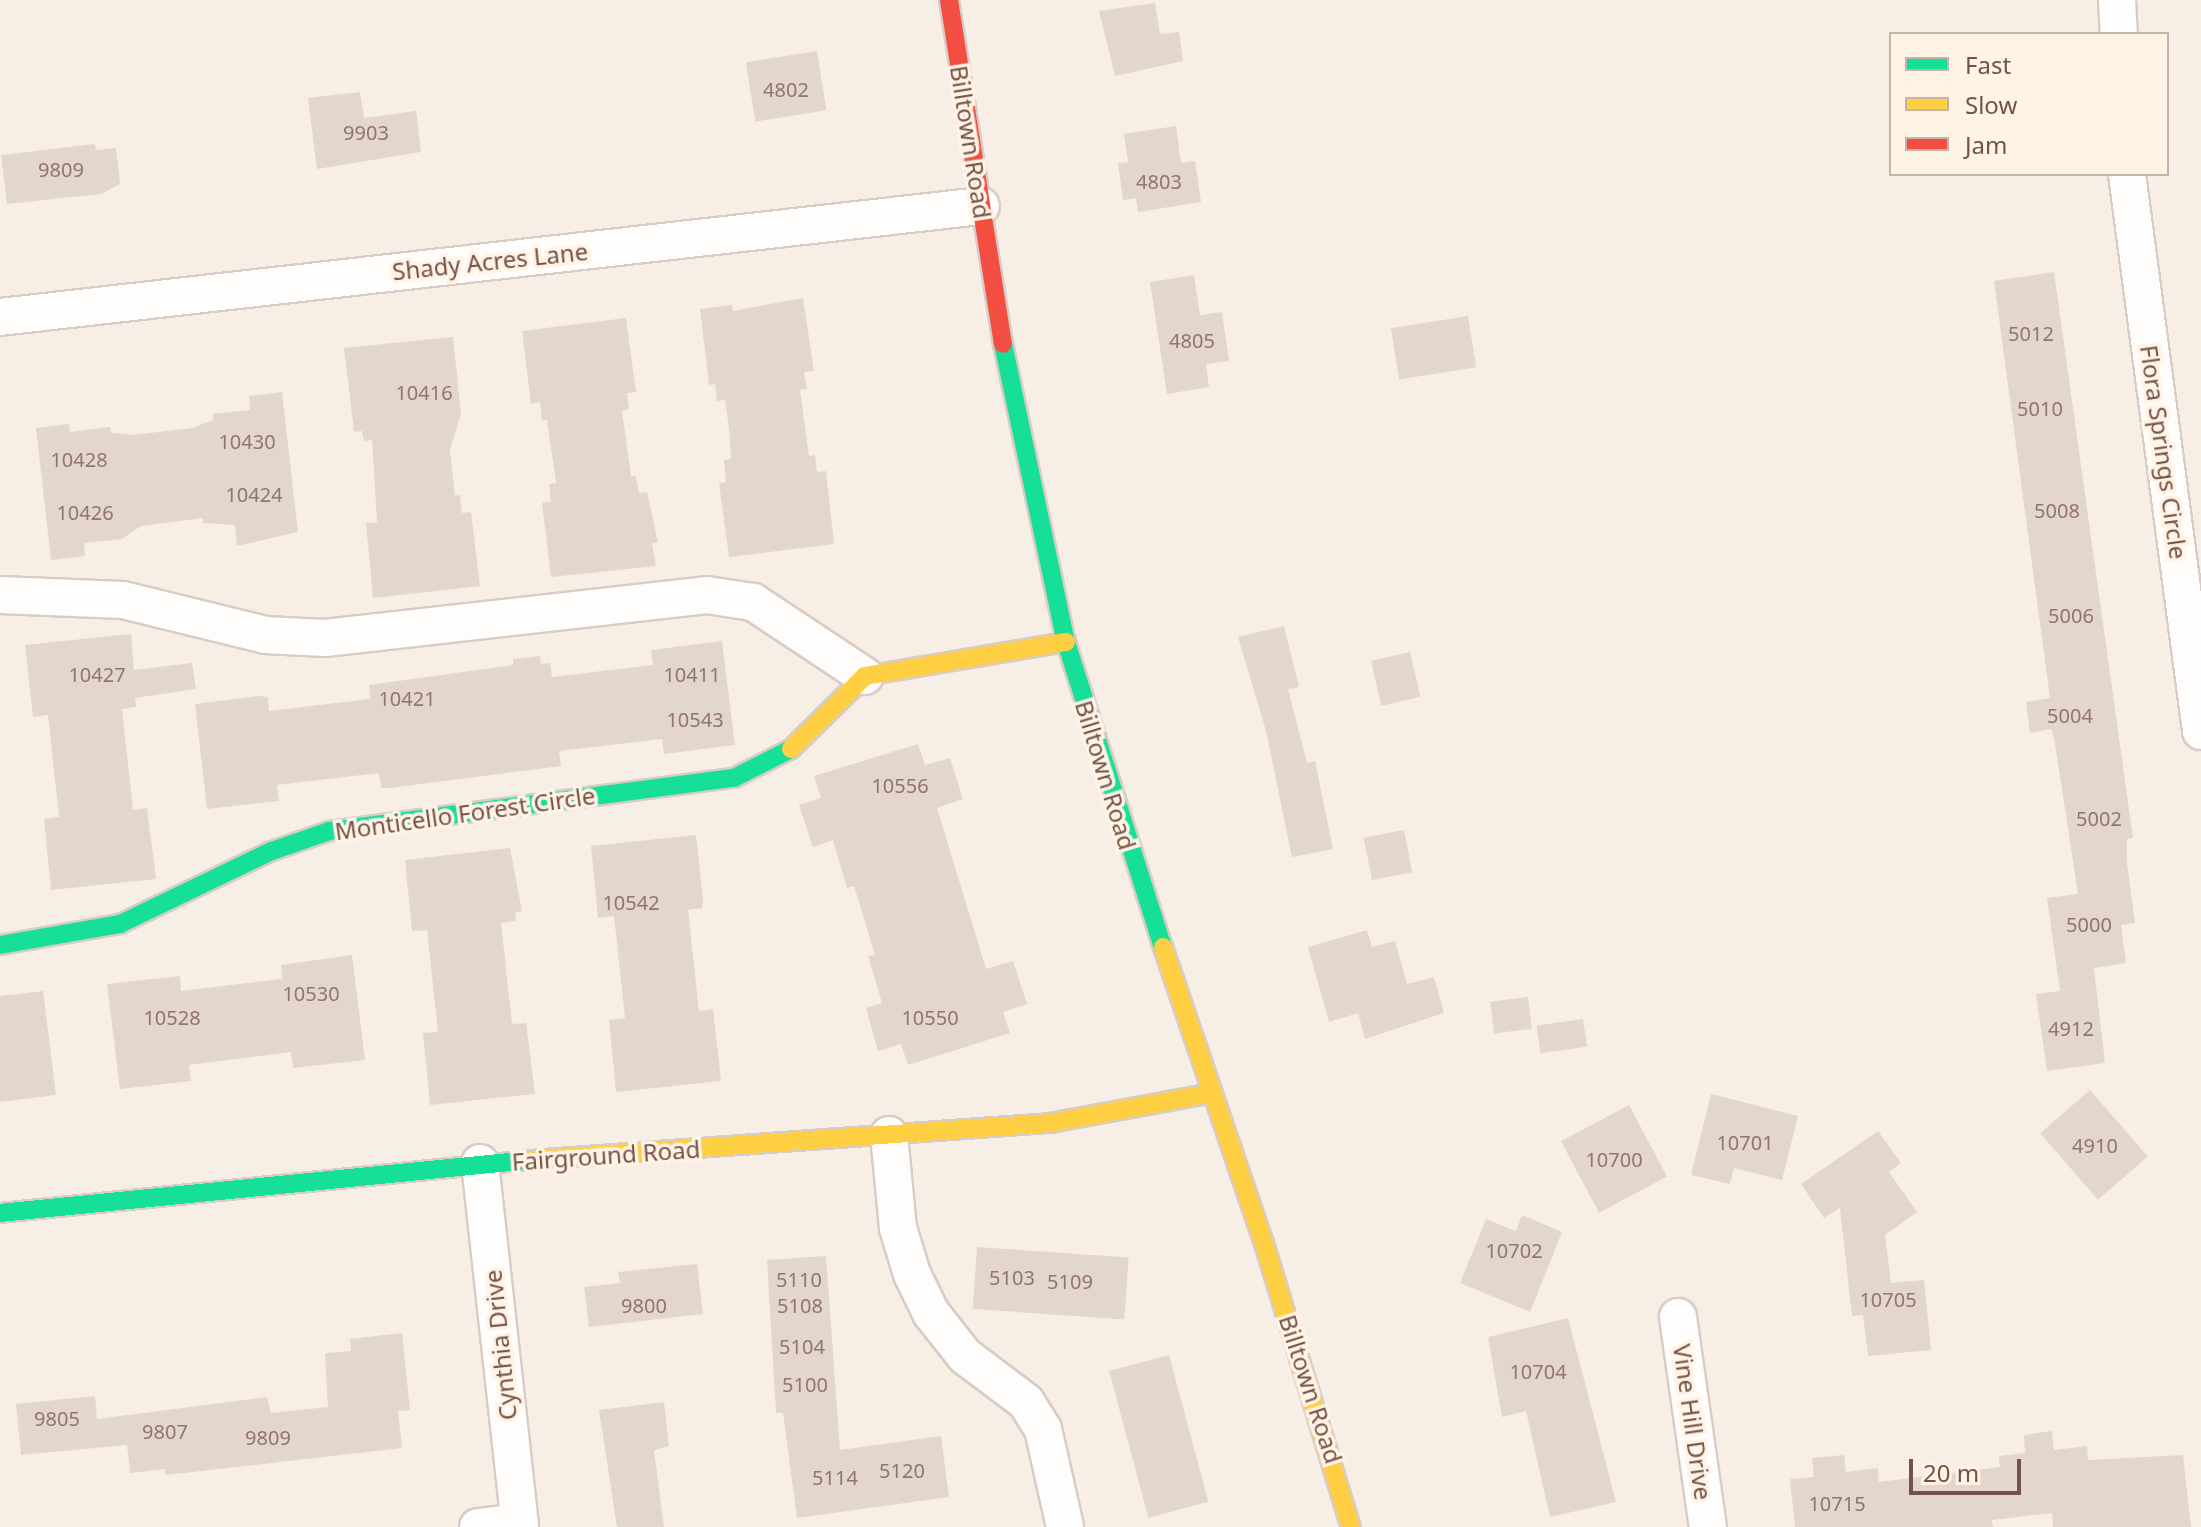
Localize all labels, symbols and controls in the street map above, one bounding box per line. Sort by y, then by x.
legend [1889,32,2169,176]
text: Fast [1965,48,2011,81]
street label: Billtown Road [945,63,997,221]
house number: 4802 [763,77,809,101]
text: Slow [1965,88,2017,121]
house number: 9903 [343,120,389,144]
text: Jam [1965,128,2007,161]
house number: 9809 [38,157,84,181]
house number: 4803 [1136,169,1182,193]
street label: Shady Acres Lane [391,236,589,286]
house number: 5012 [2008,321,2054,345]
house number: 4805 [1169,328,1215,352]
street label: Flora Springs Circle [2135,343,2193,561]
house number: 10416 [395,380,453,404]
house number: 5010 [2017,396,2063,420]
house number: 10430 [218,429,276,453]
house number: 10428 [50,447,108,471]
house number: 10424 [225,482,283,506]
house number: 5008 [2034,498,2080,522]
house number: 10426 [56,500,114,524]
house number: 5006 [2048,603,2094,627]
house number: 10427 [68,662,126,686]
house number: 10411 [663,662,721,686]
house number: 10421 [378,686,436,710]
street label: Billtown Road [1070,697,1142,853]
house number: 5004 [2047,703,2093,727]
house number: 10543 [666,707,724,731]
house number: 10556 [871,773,929,797]
street label: Monticello Forest Circle [333,780,597,846]
house number: 5002 [2076,806,2122,830]
house number: 10542 [602,890,660,914]
house number: 5000 [2066,912,2112,936]
house number: 10530 [282,981,340,1005]
house number: 10528 [143,1005,201,1029]
house number: 10550 [901,1005,959,1029]
house number: 4912 [2048,1016,2094,1040]
house number: 10701 [1716,1130,1774,1154]
house number: 4910 [2072,1133,2118,1157]
street label: Fairground Road [511,1134,701,1176]
house number: 10700 [1585,1147,1643,1171]
house number: 10702 [1485,1238,1543,1262]
house number: 5103 [989,1265,1035,1289]
house number: 5110 [776,1267,822,1291]
street label: Cynthia Drive [478,1268,522,1422]
house number: 5109 [1047,1269,1093,1293]
house number: 10705 [1859,1287,1917,1311]
house number: 9800 [621,1293,667,1317]
house number: 5108 [777,1293,823,1317]
street label: Billtown Road [1273,1311,1349,1467]
house number: 5104 [779,1334,825,1358]
street label: Vine Hill Drive [1668,1342,1718,1502]
house number: 10704 [1509,1359,1567,1383]
house number: 5100 [782,1372,828,1396]
house number: 9805 [34,1406,80,1430]
house number: 9807 [142,1419,188,1443]
house number: 9809 [245,1425,291,1449]
scale bar [1913,1443,2025,1493]
text: 20 m [1923,1456,1979,1489]
house number: 5120 [879,1458,925,1482]
house number: 5114 [812,1465,858,1489]
house number: 10715 [1808,1491,1866,1515]

